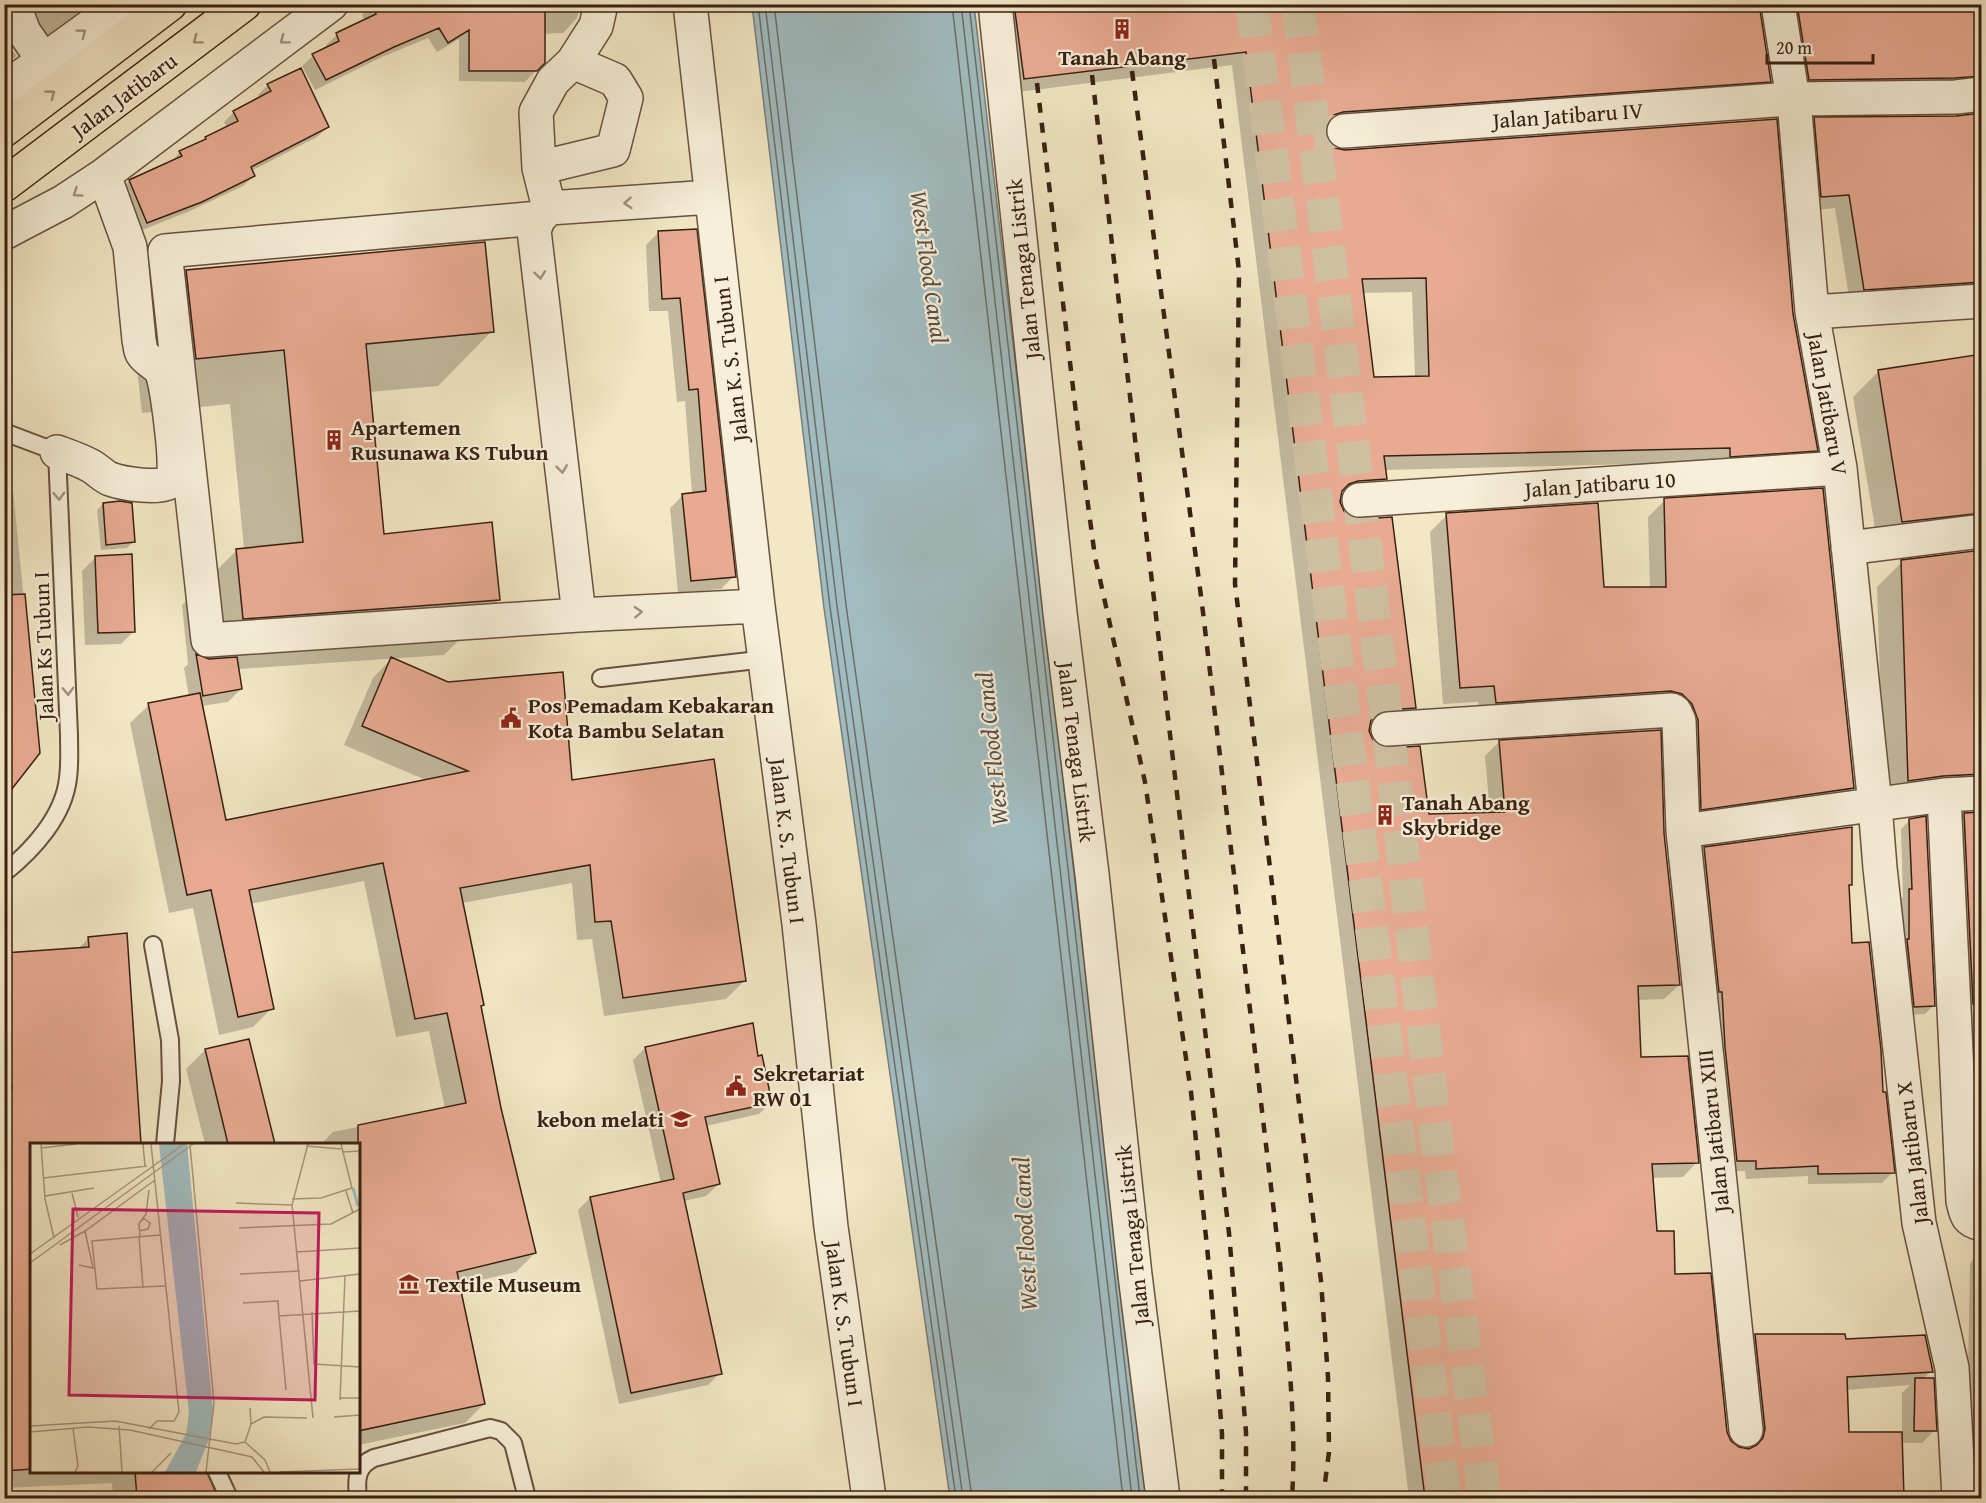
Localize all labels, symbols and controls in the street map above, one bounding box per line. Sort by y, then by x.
building icon: Tanah Abang [1110,17,1134,41]
scale bar [1767,27,1874,65]
one-way arrow [76,29,87,40]
one-way arrow [193,32,204,43]
one-way arrow [280,32,291,43]
text: 20 m [1776,34,1812,61]
place label: Tanah Abang [1058,41,1186,73]
street label: Jalan Jatibaru [62,45,184,147]
one-way arrow [45,91,56,102]
street label: Jalan Jatibaru IV [1488,94,1645,136]
street label: Jalan Tenaga Listrik [998,176,1049,364]
one-way arrow [73,186,84,197]
water label: West Flood Canal [901,188,958,346]
one-way arrow [624,197,633,210]
one-way arrow [533,270,546,280]
street label: Jalan K. S. Tubun I [704,274,756,447]
street label: Jalan Jatibaru V [1799,327,1856,478]
place label: Apartemen Rusunawa KS Tubun [351,411,548,468]
building icon: Apartemen Rusunawa KS Tubun [322,428,346,452]
street label: Jalan Jatibaru 10 [1520,463,1677,505]
one-way arrow [556,464,568,473]
one-way arrow [53,491,66,500]
street label: Jalan Ks Tubun I [24,571,62,724]
one-way arrow [633,606,642,619]
street label: Jalan Tenaga Listrik [1050,657,1104,845]
water label: West Flood Canal [966,670,1017,828]
one-way arrow [61,686,74,695]
place label: Pos Pemadam Kebakaran Kota Bambu Selatan [528,689,774,746]
public building icon: Pos Pemadam Kebakaran Kota Bambu Selatan [499,706,523,730]
street label: Jalan K. S. Tubun I [762,753,814,926]
place label: Tanah Abang Skybridge [1402,786,1530,843]
building icon: Tanah Abang Skybridge [1373,803,1397,827]
street label: Jalan Jatibaru XIII [1689,1048,1738,1217]
place label: Sekretariat RW 01 [753,1057,865,1114]
public building icon: Sekretariat RW 01 [724,1074,748,1098]
street label: Jalan Jatibaru X [1887,1079,1937,1229]
place label: kebon melati [537,1103,664,1135]
school or university icon: kebon melati [669,1107,693,1131]
street label: Jalan Tenaga Listrik [1107,1142,1158,1330]
inset map [30,1143,360,1473]
water label: West Flood Canal [1003,1156,1046,1312]
street label: Jalan K. S. Tubun I [817,1236,872,1409]
place label: Textile Museum [426,1268,581,1300]
museum icon: Textile Museum [397,1272,421,1296]

